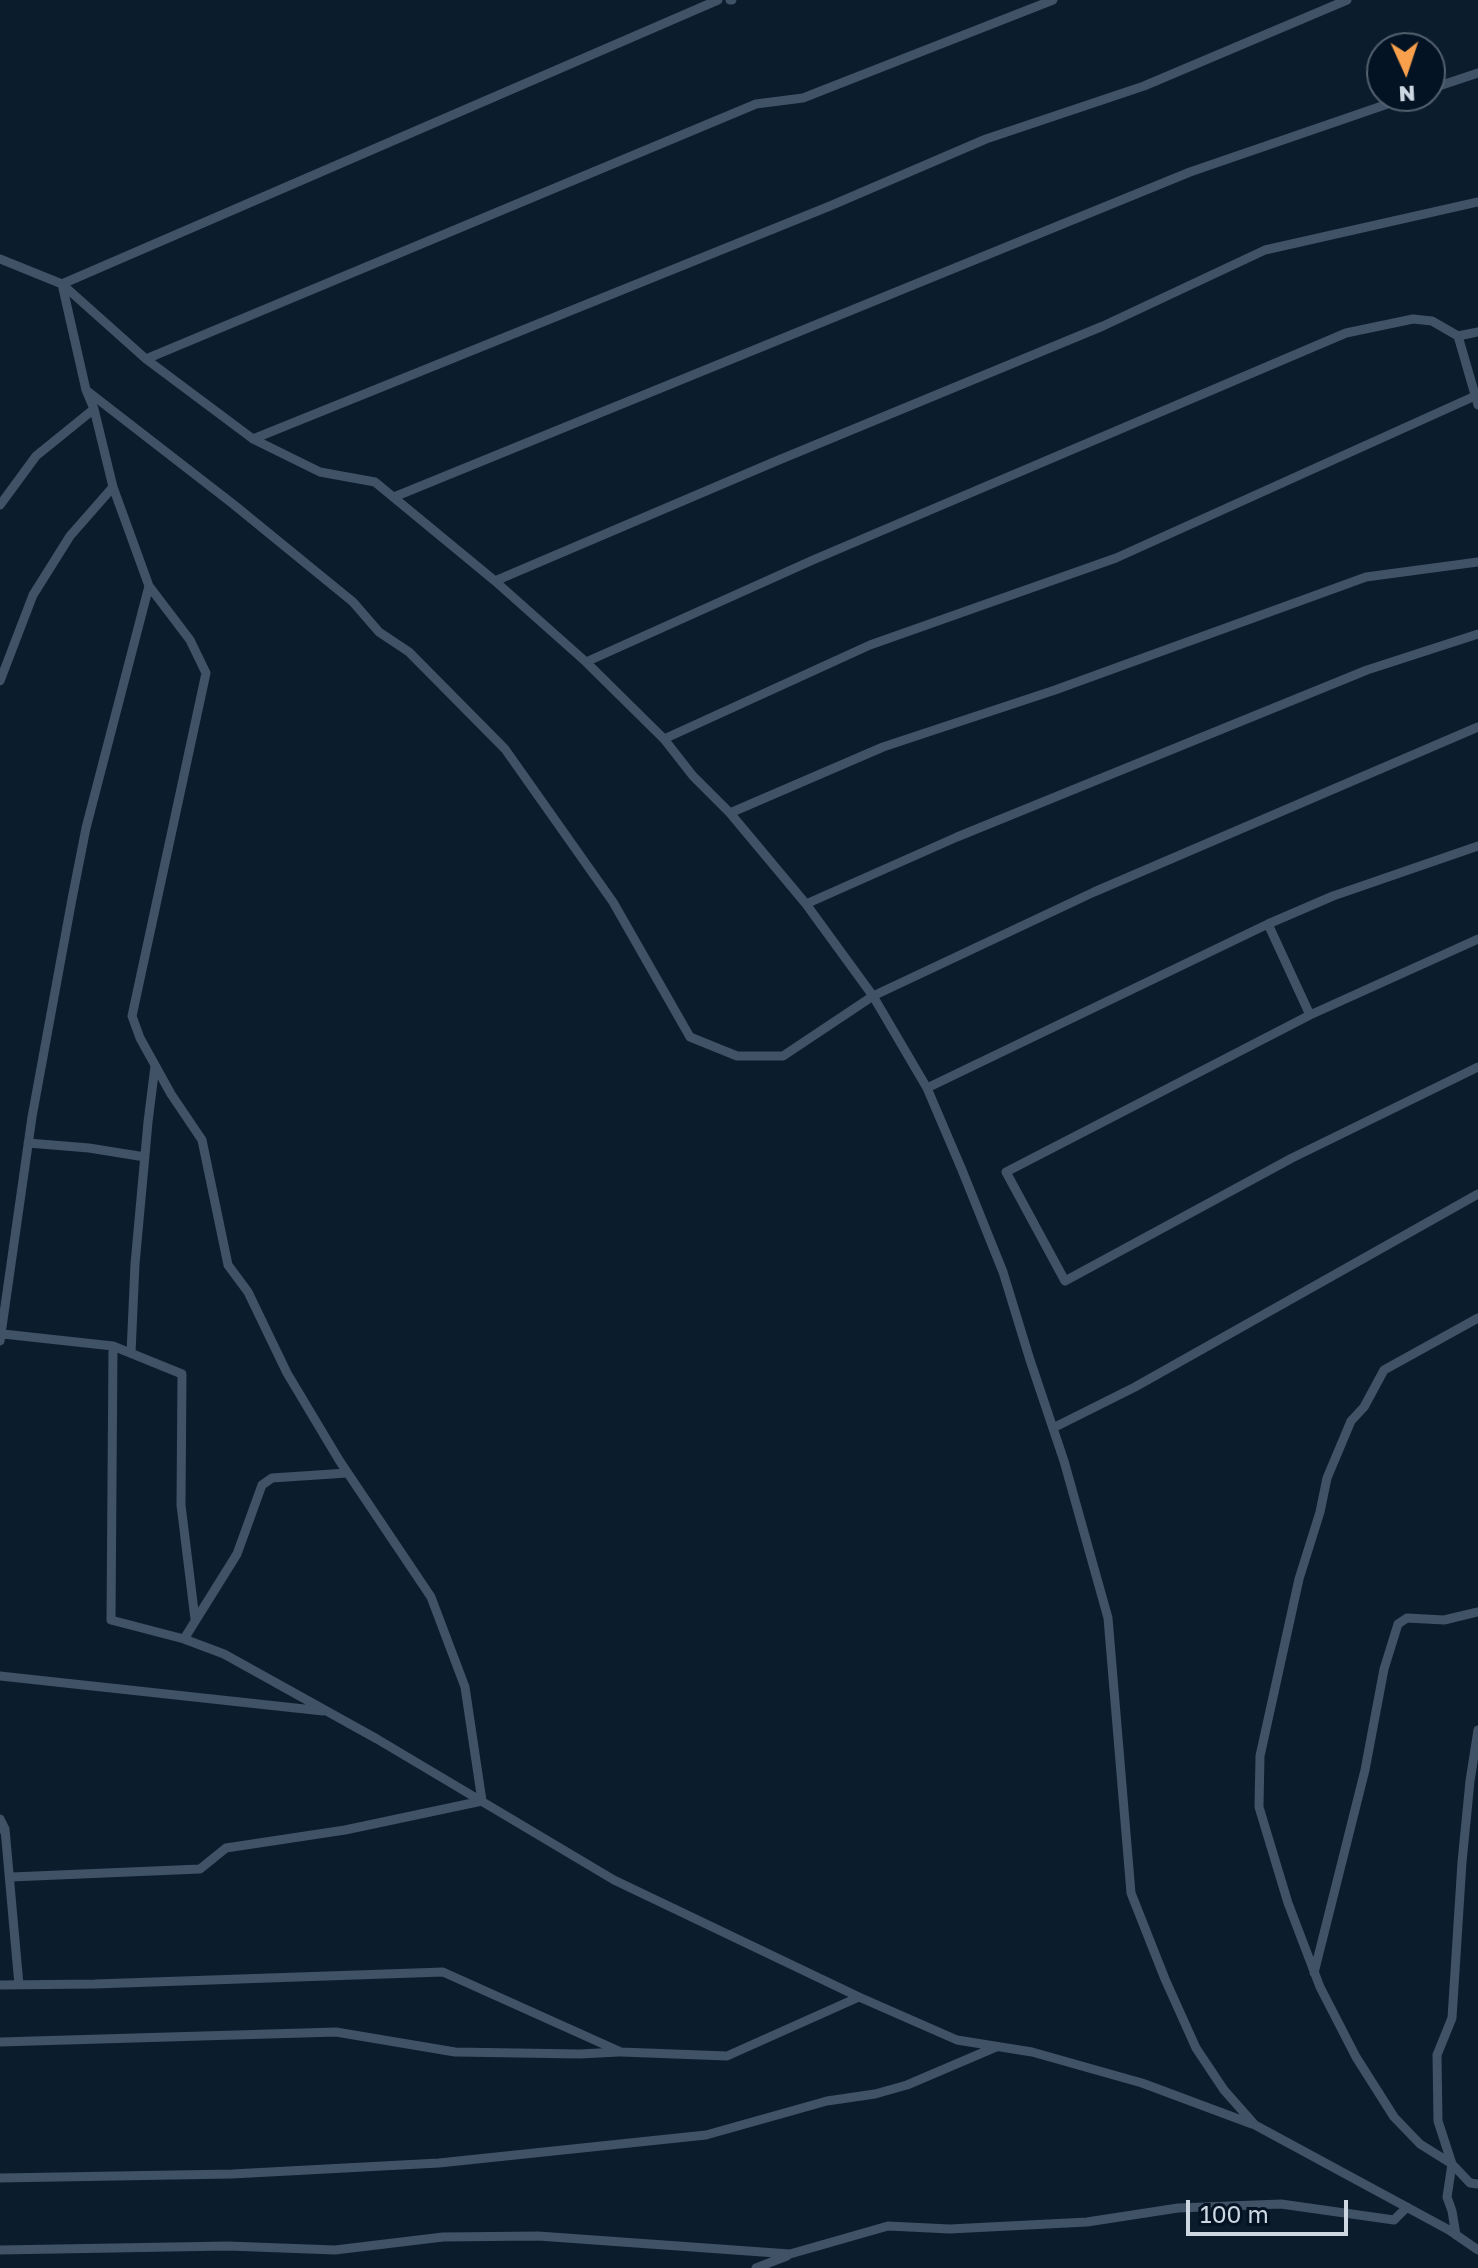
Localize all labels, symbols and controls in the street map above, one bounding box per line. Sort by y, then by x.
north arrow [1366,32,1446,112]
text: N [1398,81,1416,108]
scale bar [1190,2184,1352,2234]
text: 100 m [1200,2199,1269,2228]

